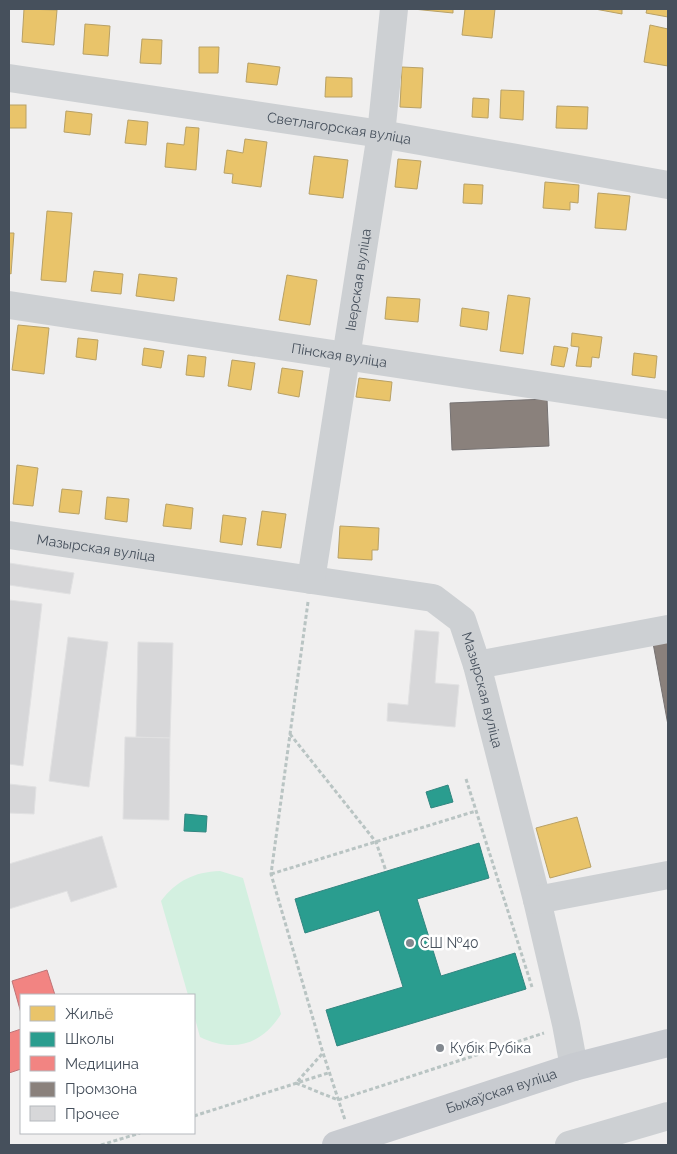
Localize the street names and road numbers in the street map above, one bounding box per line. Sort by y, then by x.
street label: Светлагорская вуліца [266,109,413,147]
street label: Іверская вуліца [342,227,374,332]
street label: Пінская вуліца [290,340,388,370]
street label: Мазырская вуліца [36,531,156,565]
street label: Мазырская вуліца [459,630,506,750]
street label: Быхаўская вуліца [444,1065,559,1116]

